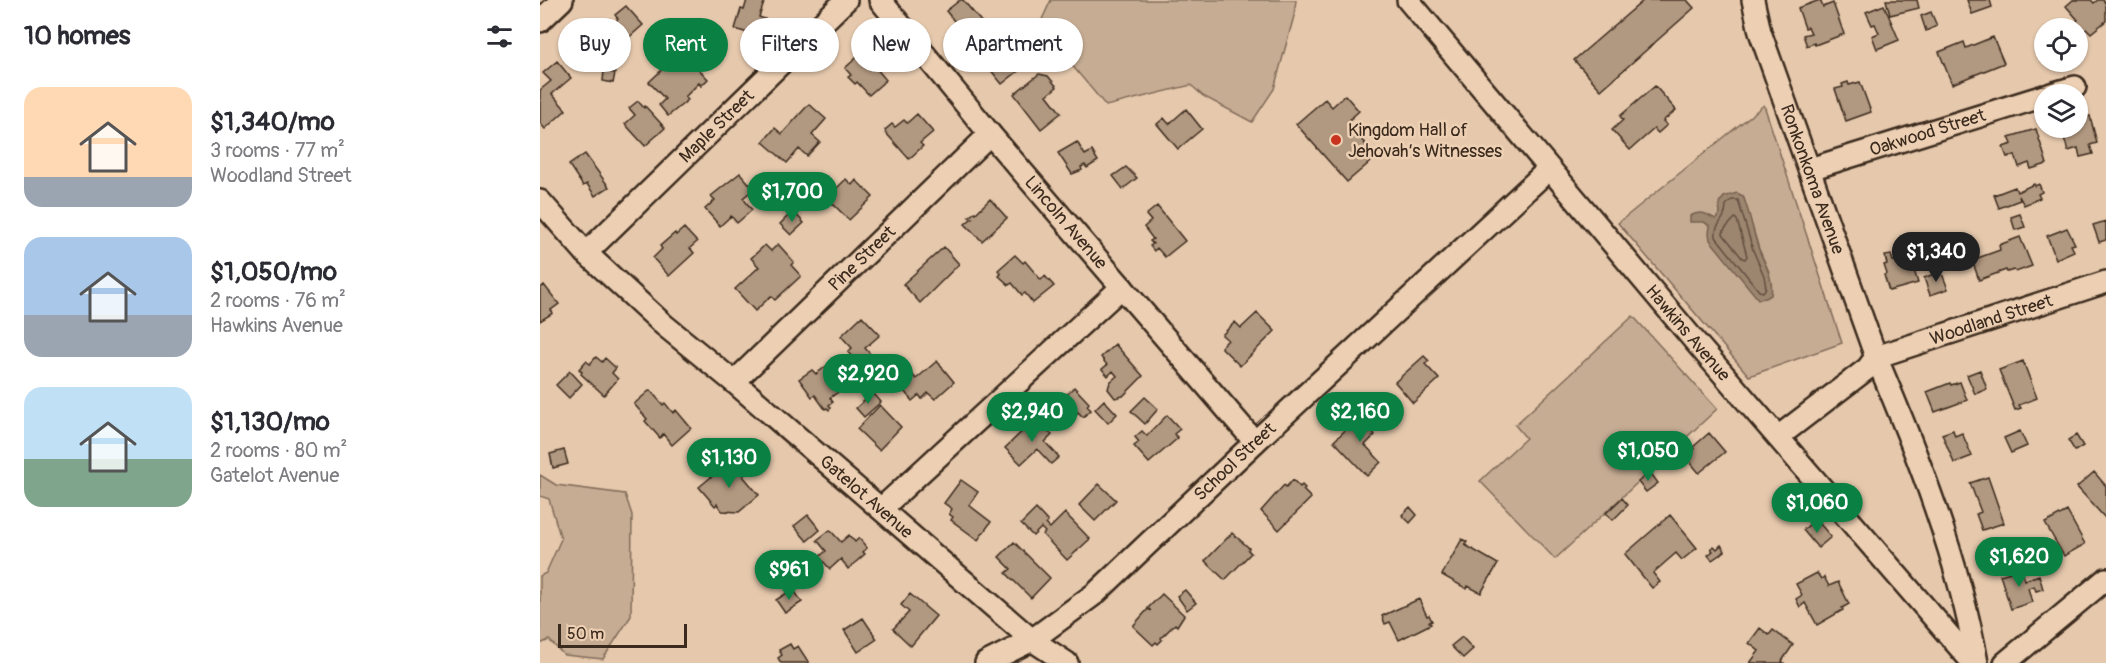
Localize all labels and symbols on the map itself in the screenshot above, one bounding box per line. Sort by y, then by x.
street label: Maple Street [674,84,760,168]
street label: Ronkonkoma Avenue [1775,101,1849,258]
street label: Oakwood Street [1867,104,1989,162]
place label: Kingdom Hall of Jehovah’s Witnesses [1348,119,1502,163]
marker: Kingdom Hall of Jehovah’s Witnesses [1329,133,1343,147]
street label: Lincoln Avenue [1019,171,1112,274]
pin: $1,700 [743,172,841,223]
street label: Pine Street [824,220,901,296]
pin: $1,340 [1887,232,1985,283]
street label: Hawkins Avenue [1640,280,1735,386]
street label: Woodland Street [1927,289,2056,351]
pin: $2,920 [819,354,917,405]
pin: $2,940 [983,392,1081,443]
pin: $2,160 [1311,392,1409,443]
street label: School Street [1189,417,1281,506]
pin: $1,050 [1599,431,1697,482]
pin: $1,130 [680,438,778,489]
street label: Gatelot Avenue [815,450,918,544]
pin: $1,060 [1768,483,1866,534]
pin: $1,620 [1970,537,2068,588]
pin: $961 [753,550,825,601]
scale bar [558,621,687,648]

